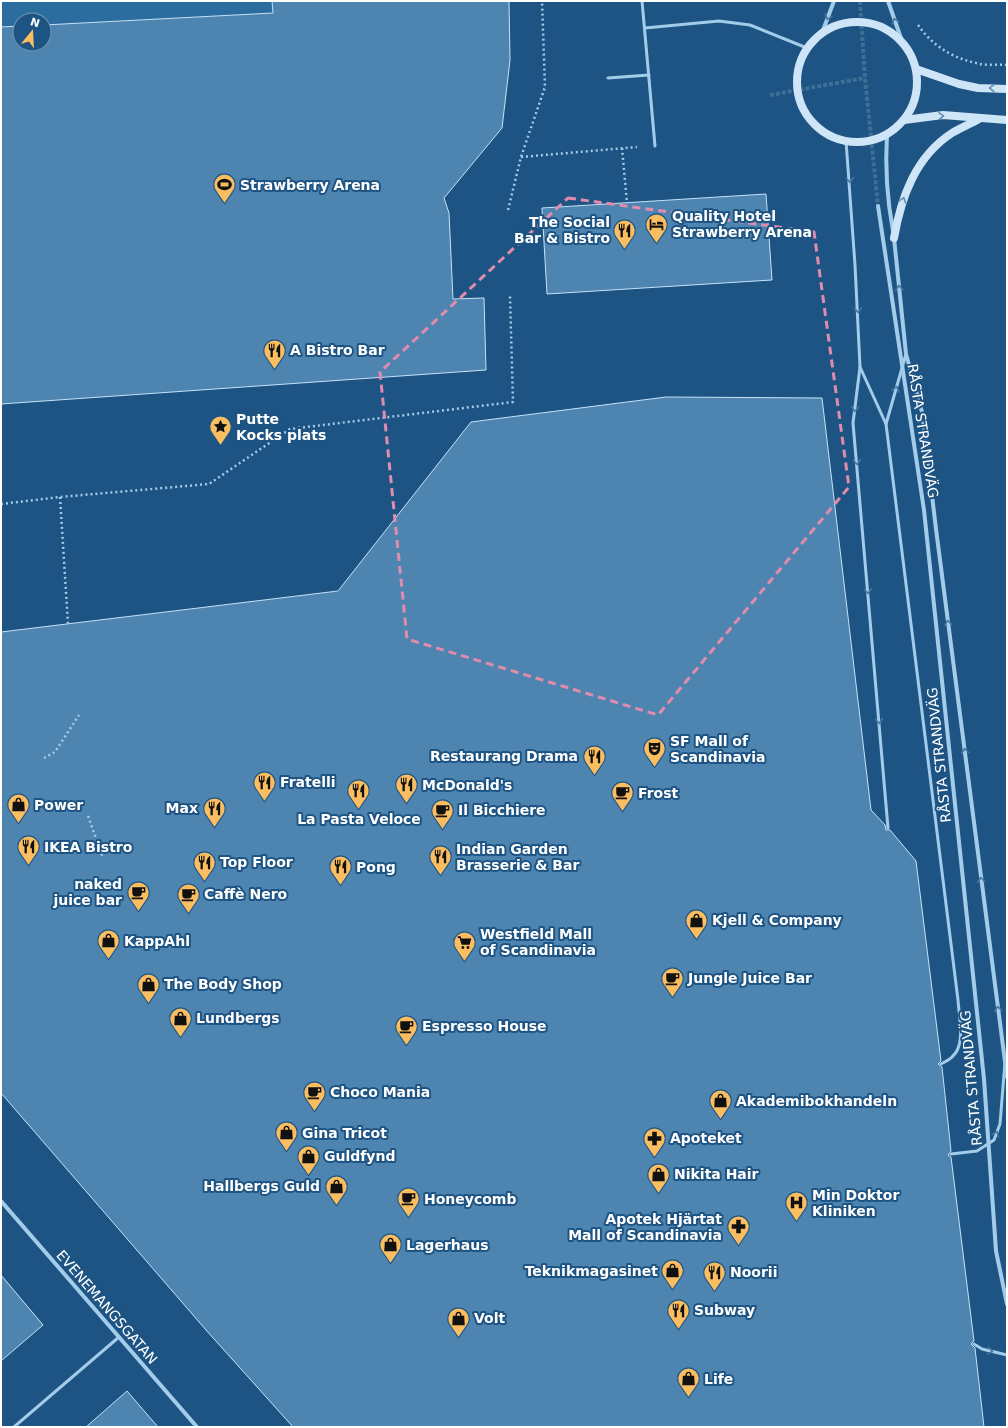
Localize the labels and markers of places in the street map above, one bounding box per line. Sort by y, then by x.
sports icon: Strawberry Arena [211,172,237,205]
place label: Strawberry Arena [240,177,380,193]
place label: Quality Hotel Strawberry Arena [672,208,812,240]
hotel icon: Quality Hotel Strawberry Arena [644,211,670,244]
place label: The Social Bar & Bistro [514,214,610,246]
restaurant icon: The Social Bar & Bistro [612,217,638,250]
restaurant icon: A Bistro Bar [261,337,287,370]
place label: A Bistro Bar [290,342,385,358]
place label: Putte Kocks plats [236,411,326,443]
place icon: Putte Kocks plats [208,414,234,447]
place label: SF Mall of Scandinavia [670,733,765,765]
theatre icon: SF Mall of Scandinavia [641,736,667,769]
restaurant icon: Restaurang Drama [581,743,607,776]
place label: Restaurang Drama [430,748,578,764]
restaurant icon: Fratelli [251,769,277,802]
restaurant icon: McDonald's [394,772,420,805]
place label: Fratelli [280,774,336,790]
place label: McDonald's [422,777,512,793]
restaurant icon: La Pasta Veloce [346,778,372,811]
cafe icon: Frost [609,780,635,813]
place label: Frost [638,785,679,801]
shop icon: Power [5,792,31,825]
restaurant icon: Max [201,795,227,828]
place label: Power [34,797,83,813]
cafe icon: Il Bicchiere [430,797,456,830]
place label: Max [166,800,198,816]
place label: Il Bicchiere [458,802,546,818]
place label: La Pasta Veloce [297,811,421,827]
restaurant icon: IKEA Bistro [16,834,42,867]
place label: IKEA Bistro [44,839,133,855]
place label: Indian Garden Brasserie & Bar [456,841,579,873]
restaurant icon: Indian Garden Brasserie & Bar [428,844,454,877]
restaurant icon: Top Floor [192,849,218,882]
place label: Top Floor [220,854,293,870]
restaurant icon: Pong [327,854,353,887]
place label: Pong [356,859,396,875]
place label: naked juice bar [52,876,122,908]
cafe icon: naked juice bar [125,879,151,912]
cafe icon: Caffè Nero [175,881,201,914]
place label: Caffè Nero [204,886,288,902]
shop icon: Kjell & Company [684,907,710,940]
place label: Kjell & Company [712,912,842,928]
place label: Westfield Mall of Scandinavia [480,926,596,958]
shop icon: KappAhl [96,928,122,961]
supermarket icon: Westfield Mall of Scandinavia [452,929,478,962]
place label: KappAhl [124,933,190,949]
cafe icon: Jungle Juice Bar [659,965,685,998]
place label: Jungle Juice Bar [687,970,812,986]
shop icon: The Body Shop [136,971,162,1004]
place label: The Body Shop [164,976,282,992]
shop icon: Lundbergs [168,1005,194,1038]
place label: Lundbergs [196,1010,280,1026]
cafe icon: Espresso House [394,1013,420,1046]
place label: Espresso House [422,1018,547,1034]
cafe icon: Choco Mania [302,1079,328,1112]
place label: Choco Mania [330,1084,430,1100]
shop icon: Akademibokhandeln [708,1088,734,1121]
place label: Akademibokhandeln [736,1093,897,1109]
shop icon: Gina Tricot [274,1120,300,1153]
place label: Gina Tricot [302,1125,387,1141]
pharmacy icon: Apoteket [641,1125,667,1158]
place label: Apoteket [670,1130,742,1146]
shop icon: Guldfynd [296,1143,322,1176]
place label: Guldfynd [324,1148,395,1164]
shop icon: Nikita Hair [646,1161,672,1194]
place label: Nikita Hair [674,1166,759,1182]
shop icon: Hallbergs Guld [323,1173,349,1206]
place label: Hallbergs Guld [203,1178,320,1194]
cafe icon: Honeycomb [395,1186,421,1219]
place label: Min Doktor Kliniken [812,1187,899,1219]
hospital icon: Min Doktor Kliniken [783,1190,809,1223]
place label: Honeycomb [424,1191,516,1207]
place label: Apotek Hjärtat Mall of Scandinavia [568,1211,722,1243]
pharmacy icon: Apotek Hjärtat Mall of Scandinavia [725,1214,751,1247]
shop icon: Lagerhaus [378,1232,404,1265]
place label: Lagerhaus [406,1237,489,1253]
shop icon: Teknikmagasinet [660,1258,686,1291]
restaurant icon: Noorii [702,1259,728,1292]
place label: Teknikmagasinet [525,1263,658,1279]
place label: Noorii [730,1264,777,1280]
restaurant icon: Subway [666,1297,692,1330]
place label: Subway [694,1302,755,1318]
shop icon: Volt [445,1305,471,1338]
place label: Volt [474,1310,505,1326]
shop icon: Life [676,1366,702,1399]
place label: Life [704,1371,733,1387]

